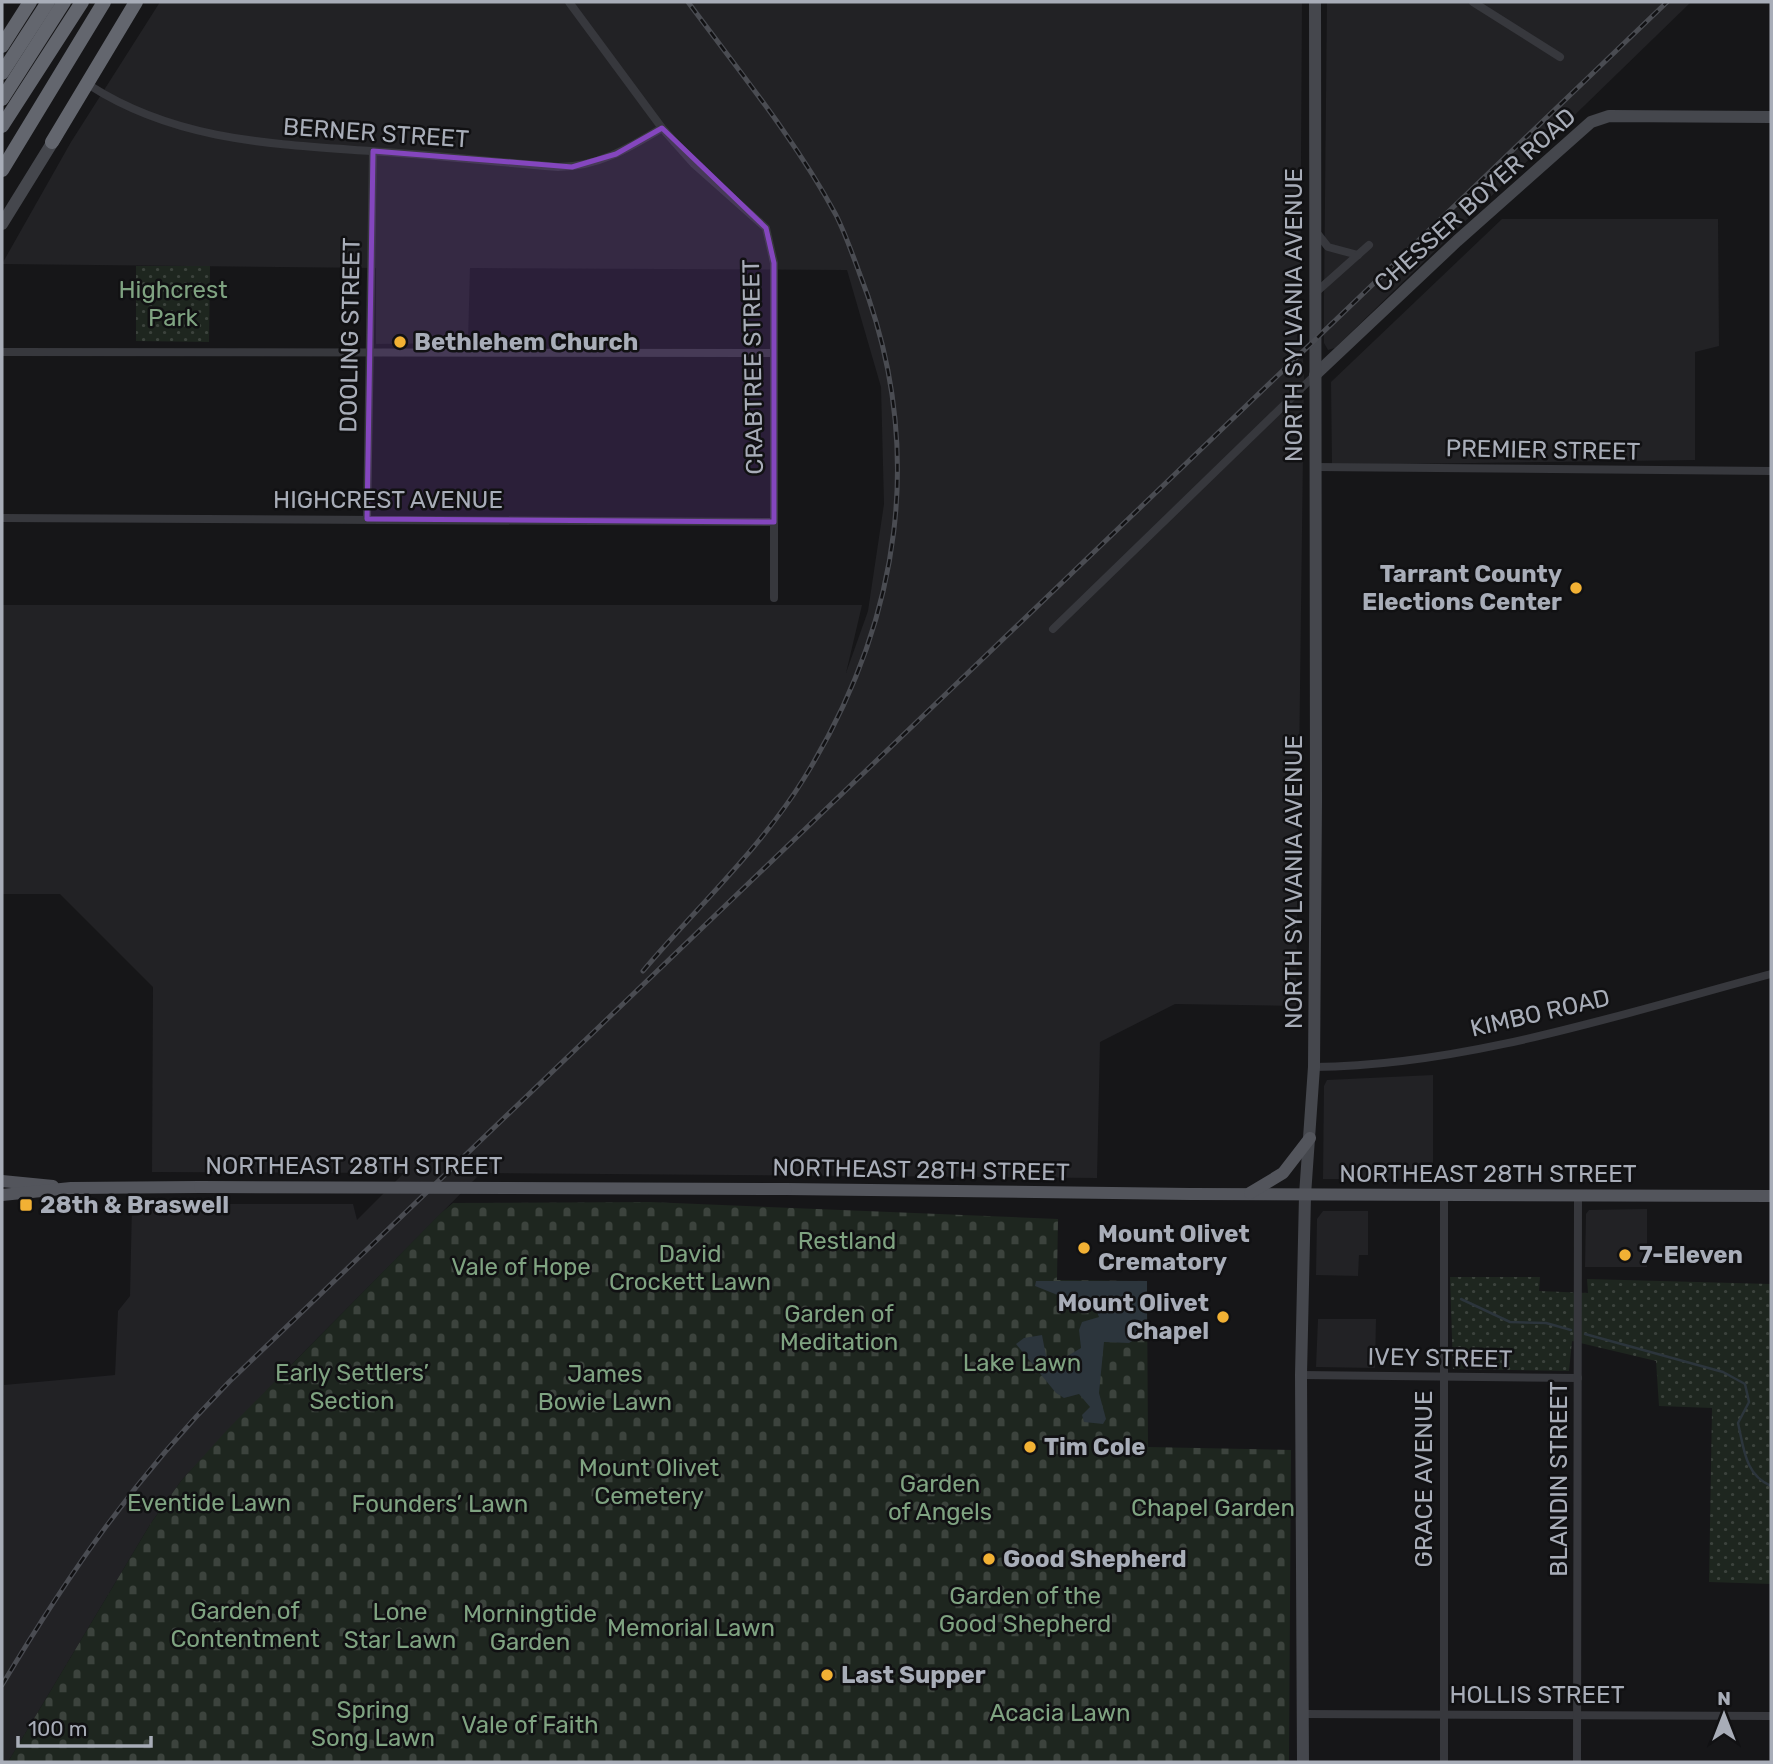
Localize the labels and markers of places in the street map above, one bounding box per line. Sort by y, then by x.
place label: Bethlehem Church [414,328,638,356]
marker: Bethlehem Church [392,334,408,350]
place label: Tarrant County Elections Center [1362,560,1562,616]
marker: Tarrant County Elections Center [1568,580,1584,596]
place label: 28th & Braswell [40,1191,229,1219]
marker: 28th & Braswell [18,1197,34,1213]
place label: Mount Olivet Crematory [1098,1220,1250,1276]
marker: Mount Olivet Crematory [1076,1240,1092,1256]
place label: 7-Eleven [1639,1241,1743,1269]
marker: 7-Eleven [1617,1247,1633,1263]
place label: Mount Olivet Chapel [1057,1289,1209,1345]
marker: Mount Olivet Chapel [1215,1309,1231,1325]
place label: Tim Cole [1044,1433,1146,1461]
marker: Tim Cole [1022,1439,1038,1455]
place label: Good Shepherd [1003,1545,1187,1573]
marker: Good Shepherd [981,1551,997,1567]
place label: Last Supper [841,1661,986,1689]
marker: Last Supper [819,1667,835,1683]

